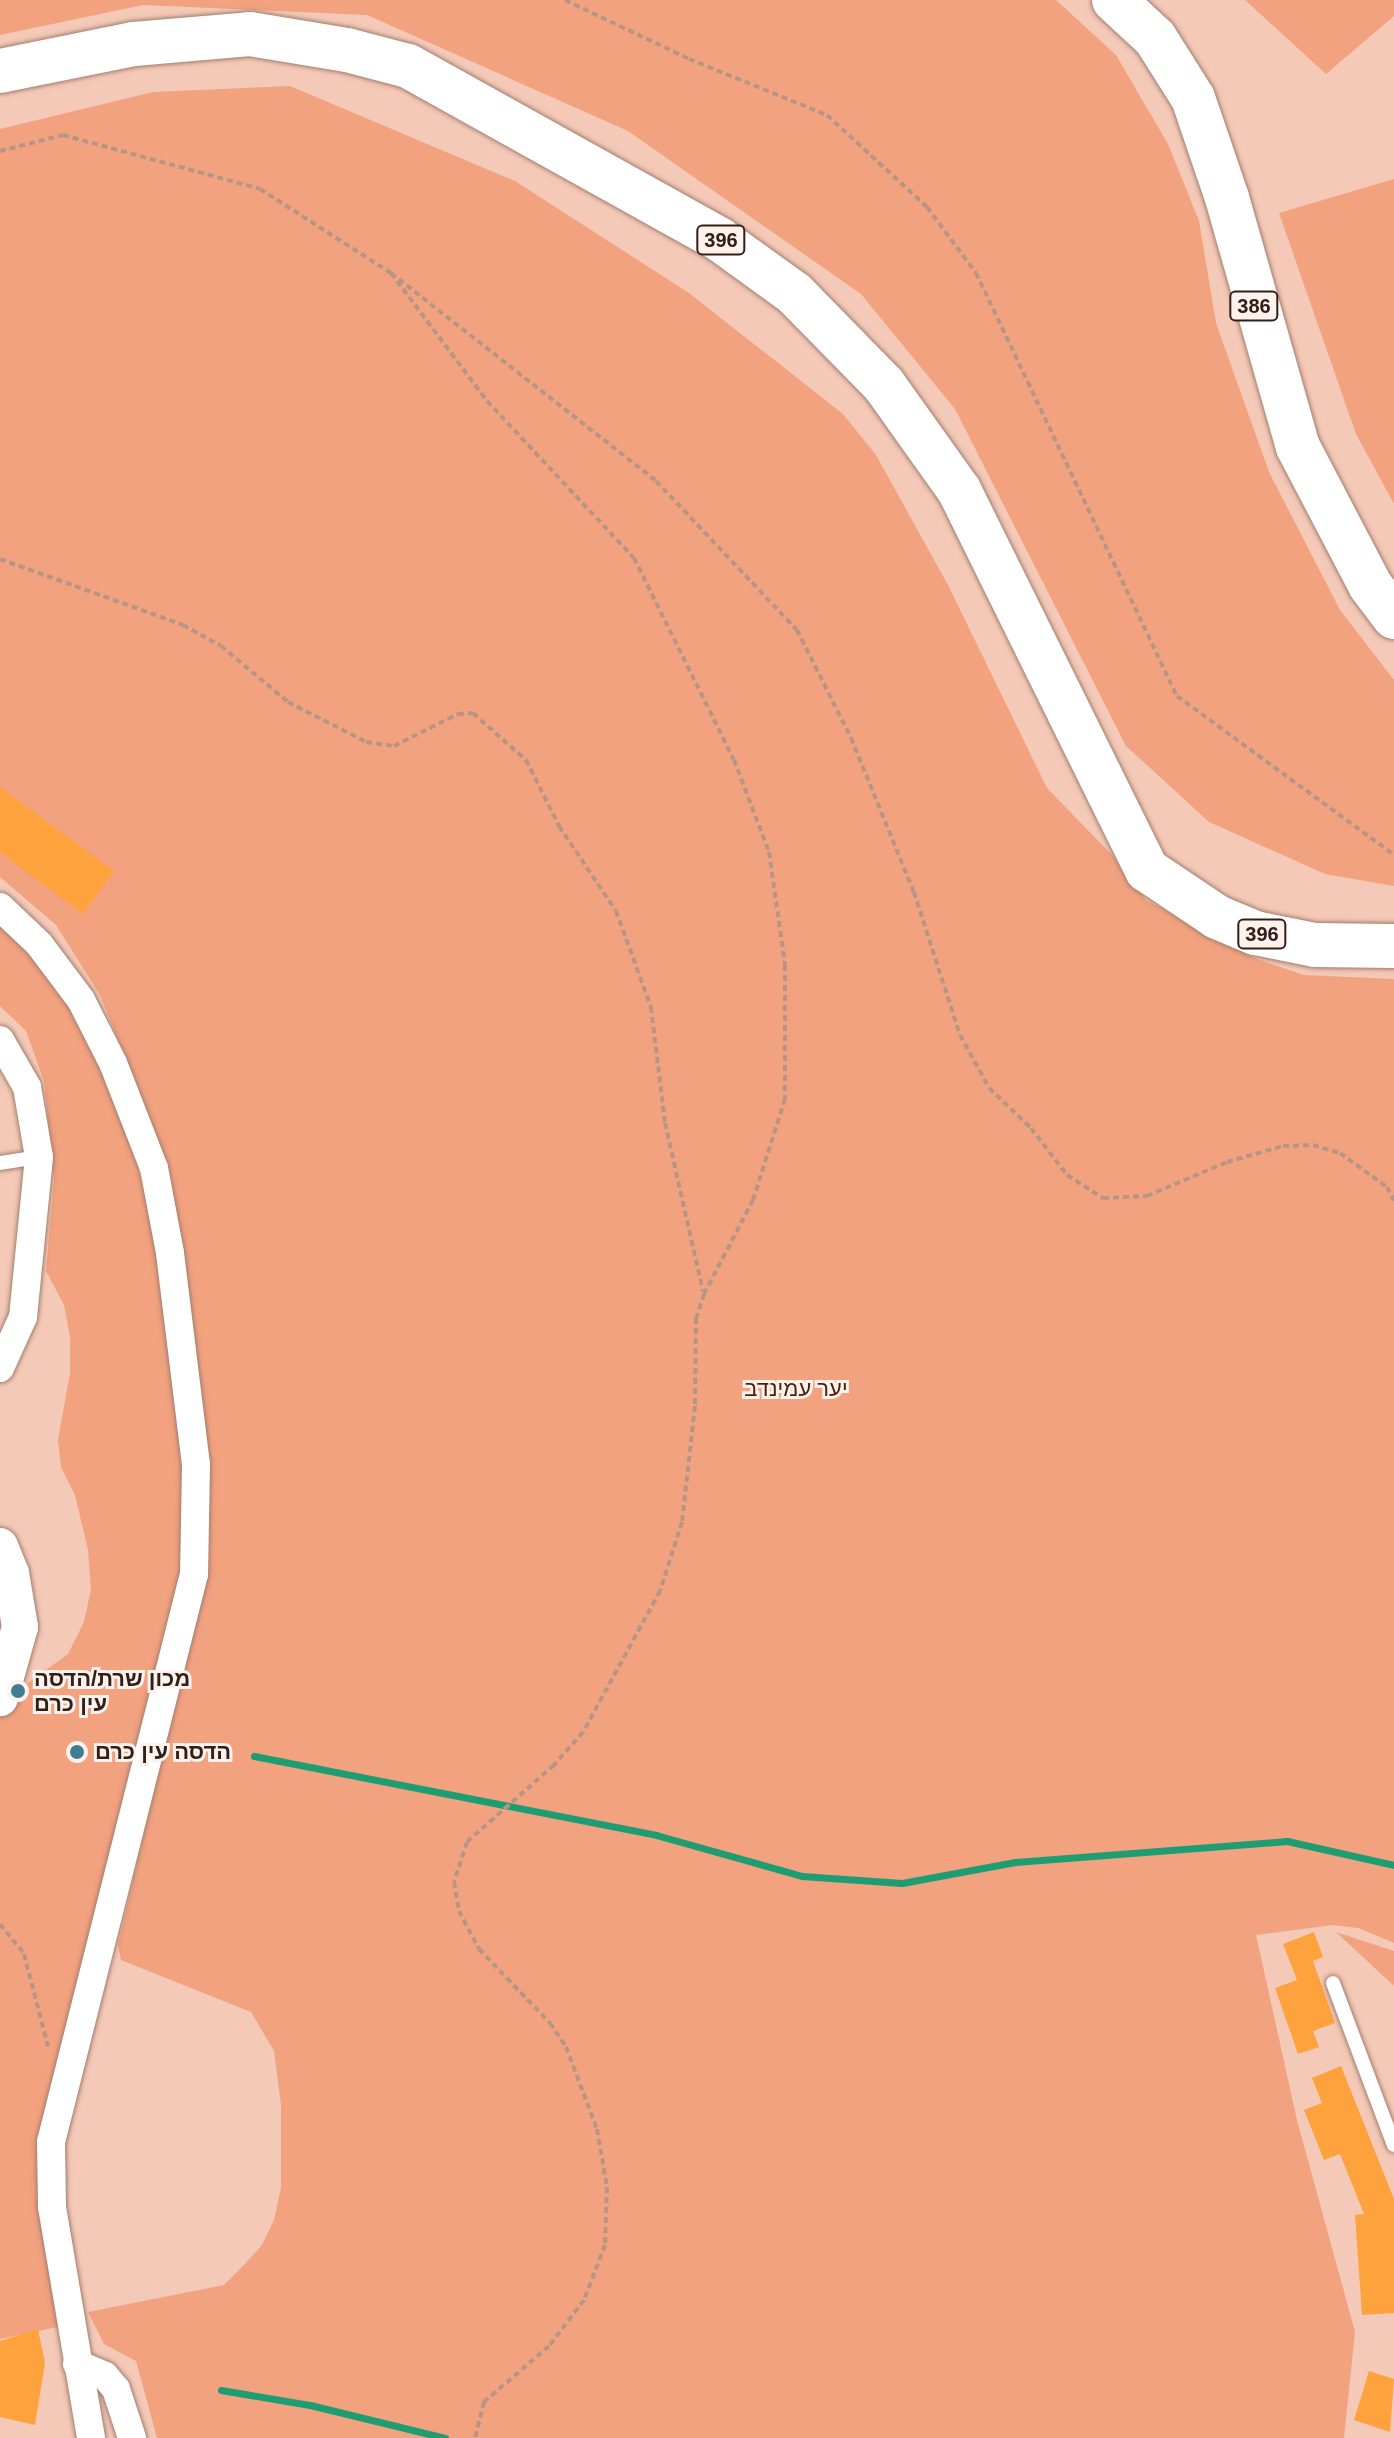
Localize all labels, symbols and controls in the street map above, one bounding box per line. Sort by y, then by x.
road number: 396 [695,224,747,256]
road number: 386 [1228,290,1280,322]
road number: 396 [1236,918,1288,950]
park label: יער עמינדב [744,1376,848,1402]
place label: מכון שרת/הדסה עין כרם [34,1665,190,1716]
marker: מכון שרת/הדסה עין כרם [9,1682,27,1700]
place label: הדסה עין כרם [95,1739,231,1765]
marker: הדסה עין כרם [66,1741,88,1763]

